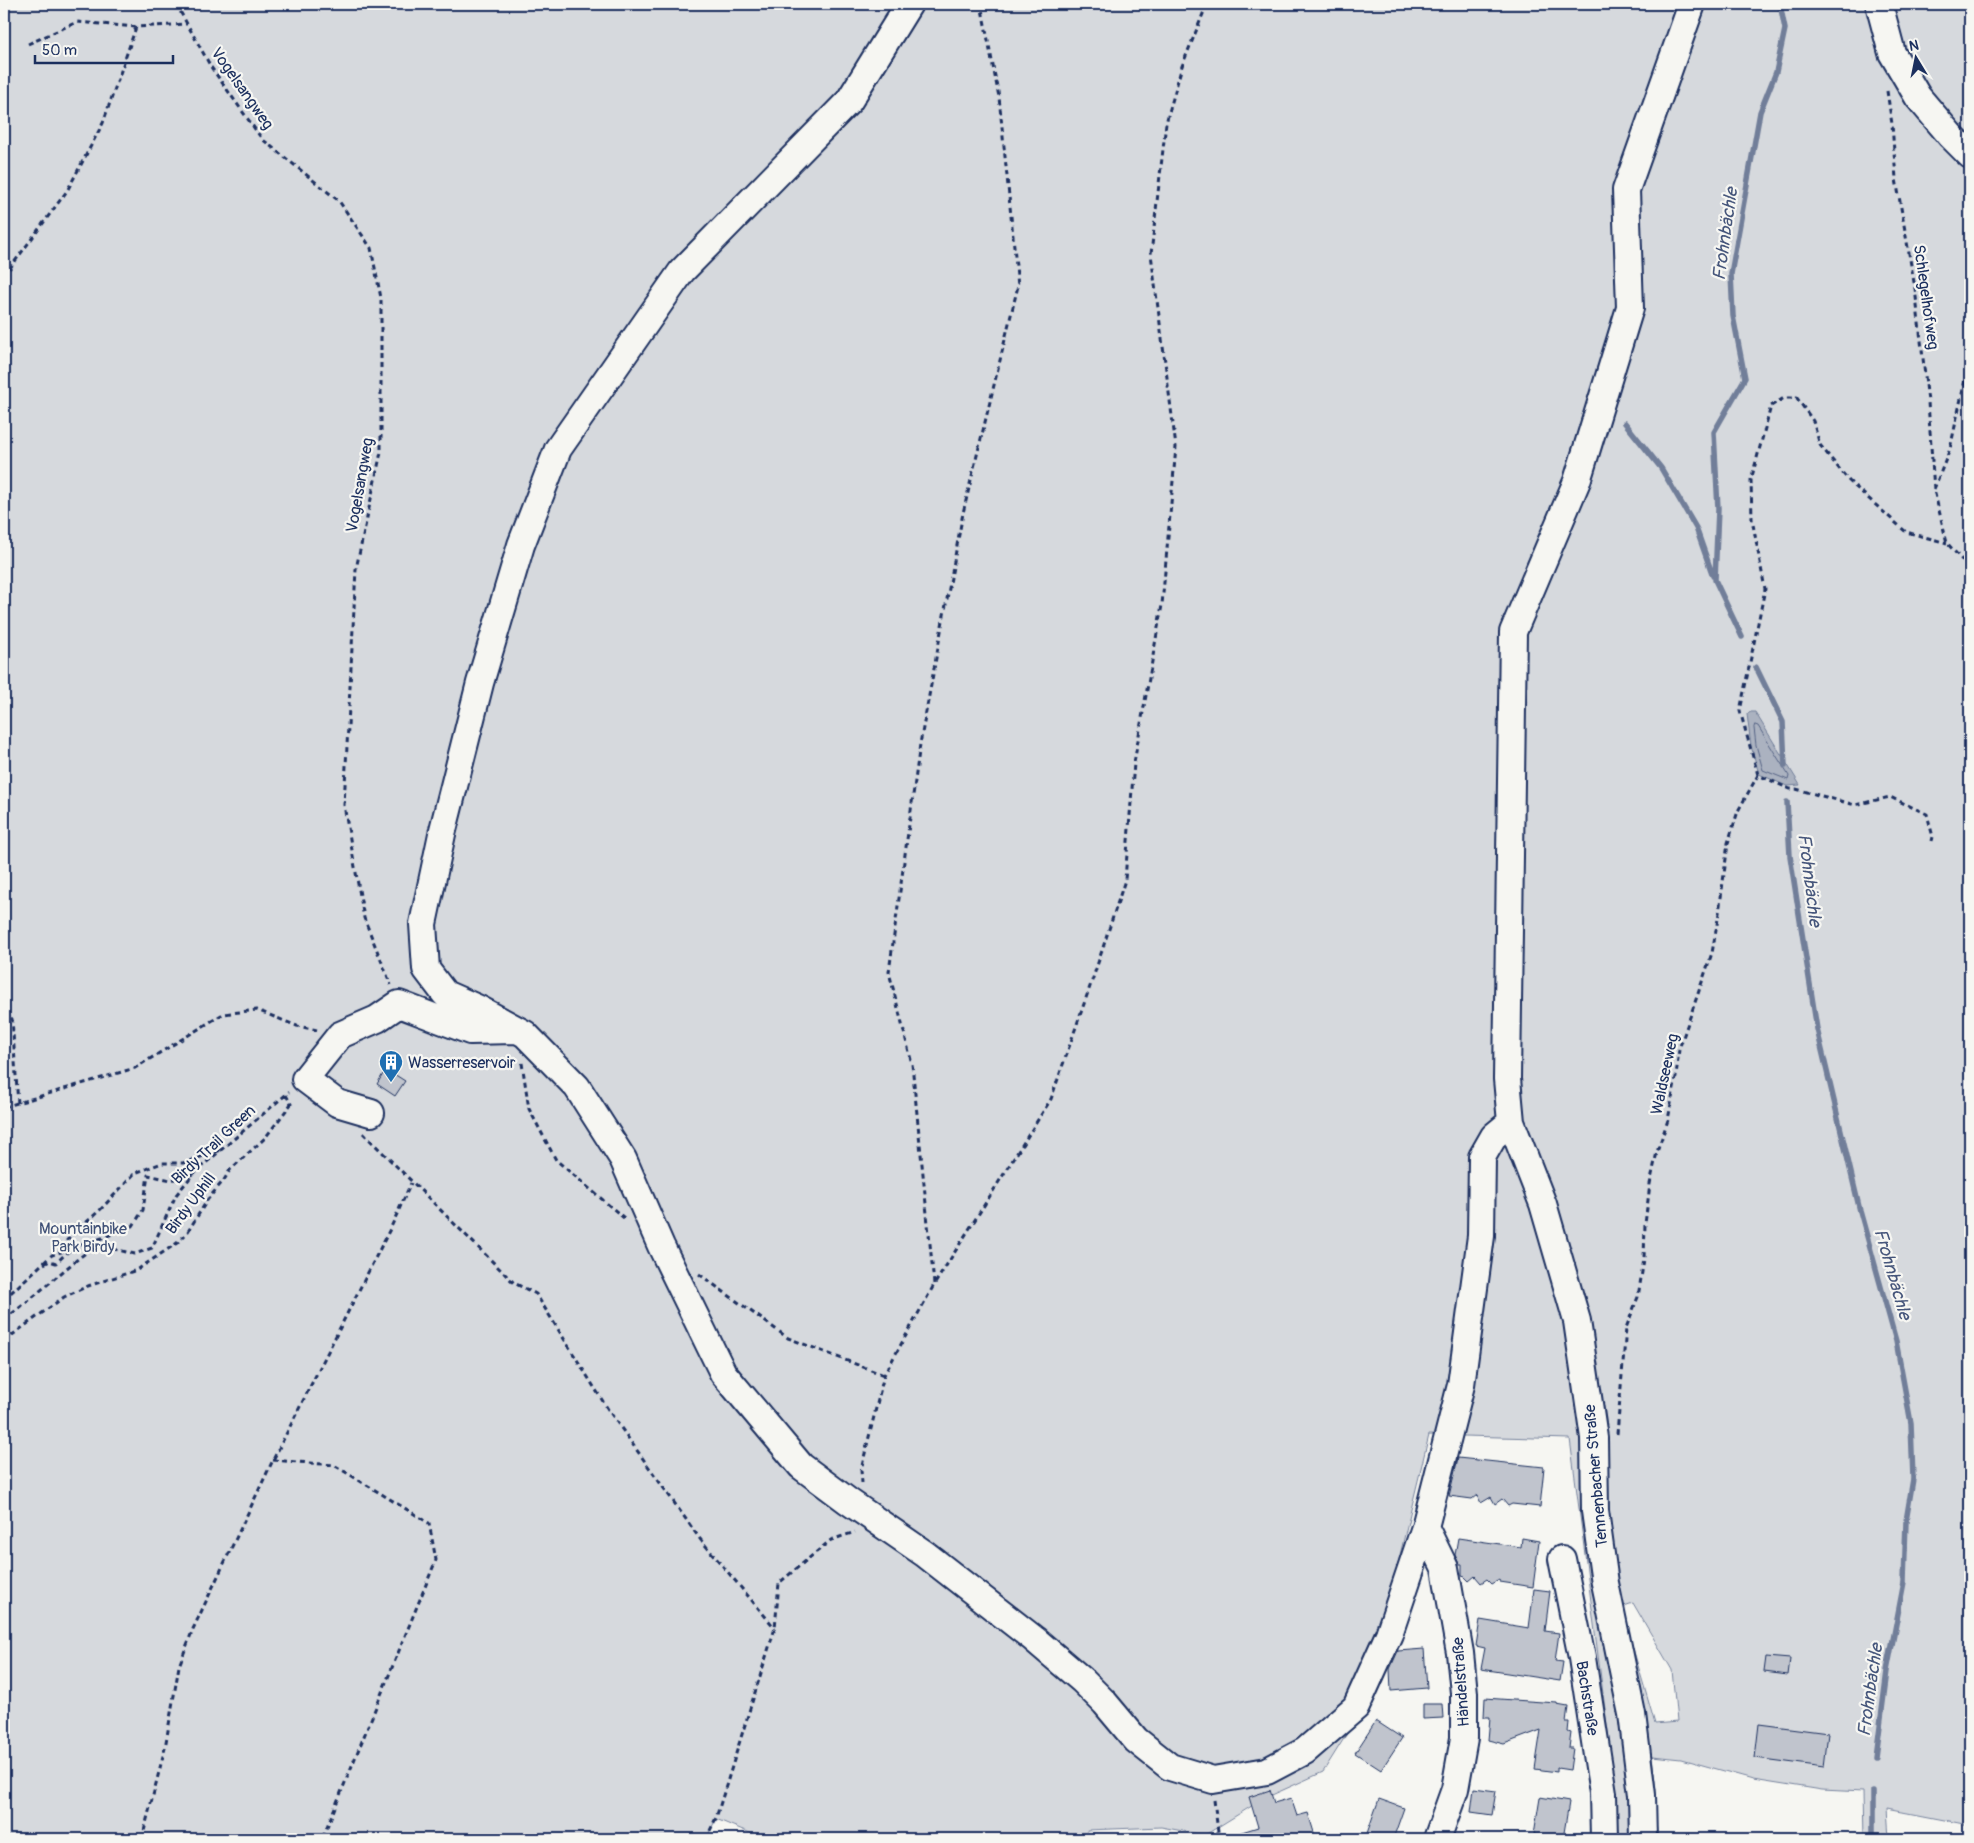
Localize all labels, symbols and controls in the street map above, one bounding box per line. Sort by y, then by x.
scale bar [35,32,172,64]
north arrow [1892,32,1942,82]
text: N [1908,36,1920,55]
text: 50 m [42,41,77,60]
street label: Vogelsangweg [206,44,278,134]
water label: Frohnbächle [1708,184,1744,282]
street label: Schlegelhofweg [1909,243,1943,351]
street label: Vogelsangweg [342,436,378,534]
water label: Frohnbächle [1792,832,1827,930]
street label: Waldseeweg [1647,1032,1683,1117]
building icon: Wasserreservoir [378,1049,404,1083]
place label: Wasserreservoir [408,1053,516,1073]
street label: Birdy Trail Green [168,1101,260,1189]
street label: Birdy Uphill [161,1169,220,1238]
park label: Mountainbike Park Birdy [39,1219,127,1257]
water label: Frohnbächle [1869,1226,1917,1324]
street label: Tennenbacher Straße [1580,1403,1612,1548]
street label: Händelstraße [1448,1636,1474,1727]
water label: Frohnbächle [1853,1640,1889,1738]
street label: Bachstraße [1571,1659,1603,1737]

